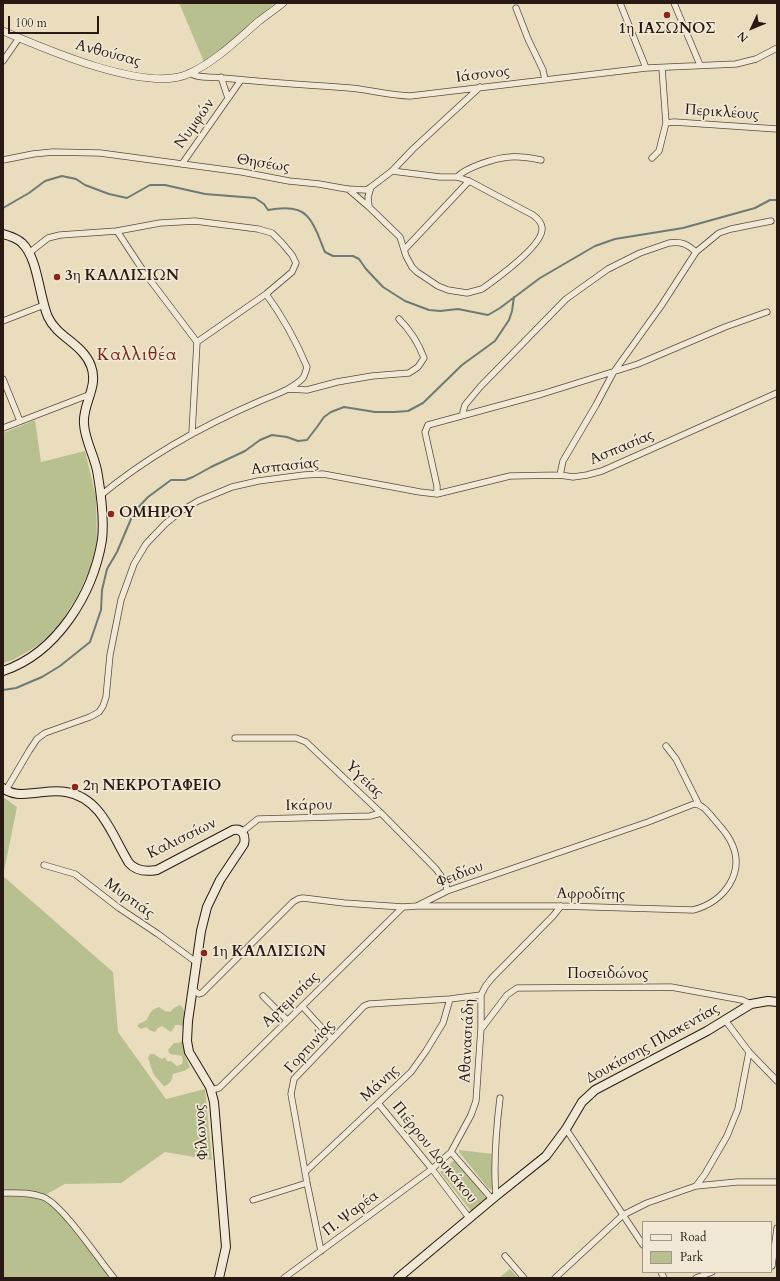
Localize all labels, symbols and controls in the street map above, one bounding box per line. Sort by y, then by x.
scale bar [10,8,101,34]
north arrow [732,8,772,48]
marker: 1η ΙΑΣΩΝΟΣ [662,10,672,20]
text: 100 m [15,15,47,31]
place label: 1η ΙΑΣΩΝΟΣ [618,21,716,39]
text: N [734,28,752,45]
street label: Ανθούσας [73,37,143,71]
street label: Ιάσονος [455,63,511,87]
street label: Νυμφών [171,96,219,152]
street label: Περικλέους [684,101,760,125]
street label: Θησέως [235,151,291,177]
place label: 3η ΚΑΛΛΙΣΙΩΝ [65,268,179,286]
marker: 3η ΚΑΛΛΙΣΙΩΝ [52,272,62,282]
district label: Καλλιθέα [97,346,177,366]
street label: Ασπασίας [587,426,657,470]
street label: Ασπασίας [250,454,320,480]
place label: ΟΜΗΡΟΥ [119,505,195,523]
marker: ΟΜΗΡΟΥ [106,509,116,519]
street label: Υγείας [341,758,387,802]
place label: 2η ΝΕΚΡΟΤΑΦΕΙΟ [83,778,221,796]
marker: 2η ΝΕΚΡΟΤΑΦΕΙΟ [70,782,80,792]
street label: Ικάρου [285,797,333,815]
street label: Καλισσίων [145,815,219,863]
street label: Φειδίου [434,858,486,892]
street label: Μυρτιάς [101,875,157,923]
street label: Αφροδίτης [557,885,625,905]
place label: 1η ΚΑΛΛΙΣΙΩΝ [212,944,326,962]
marker: 1η ΚΑΛΛΙΣΙΩΝ [199,948,209,958]
street label: Ποσειδώνος [567,966,649,984]
street label: Αρτεμισίας [259,968,323,1032]
street label: Αθανασιάδη [457,999,479,1083]
street label: Δουκίσσης Πλακεντίας [583,1000,723,1088]
street label: Γορτυνίας [281,1017,339,1077]
street label: Μάνης [357,1062,403,1106]
street label: Πιέρρου Δουκάκου [388,1099,480,1207]
street label: Φίλωνος [191,1104,213,1160]
street label: Π. Ψαρέα [320,1187,382,1241]
legend [642,1221,772,1273]
text: Road [680,1229,706,1245]
text: Park [680,1249,703,1265]

